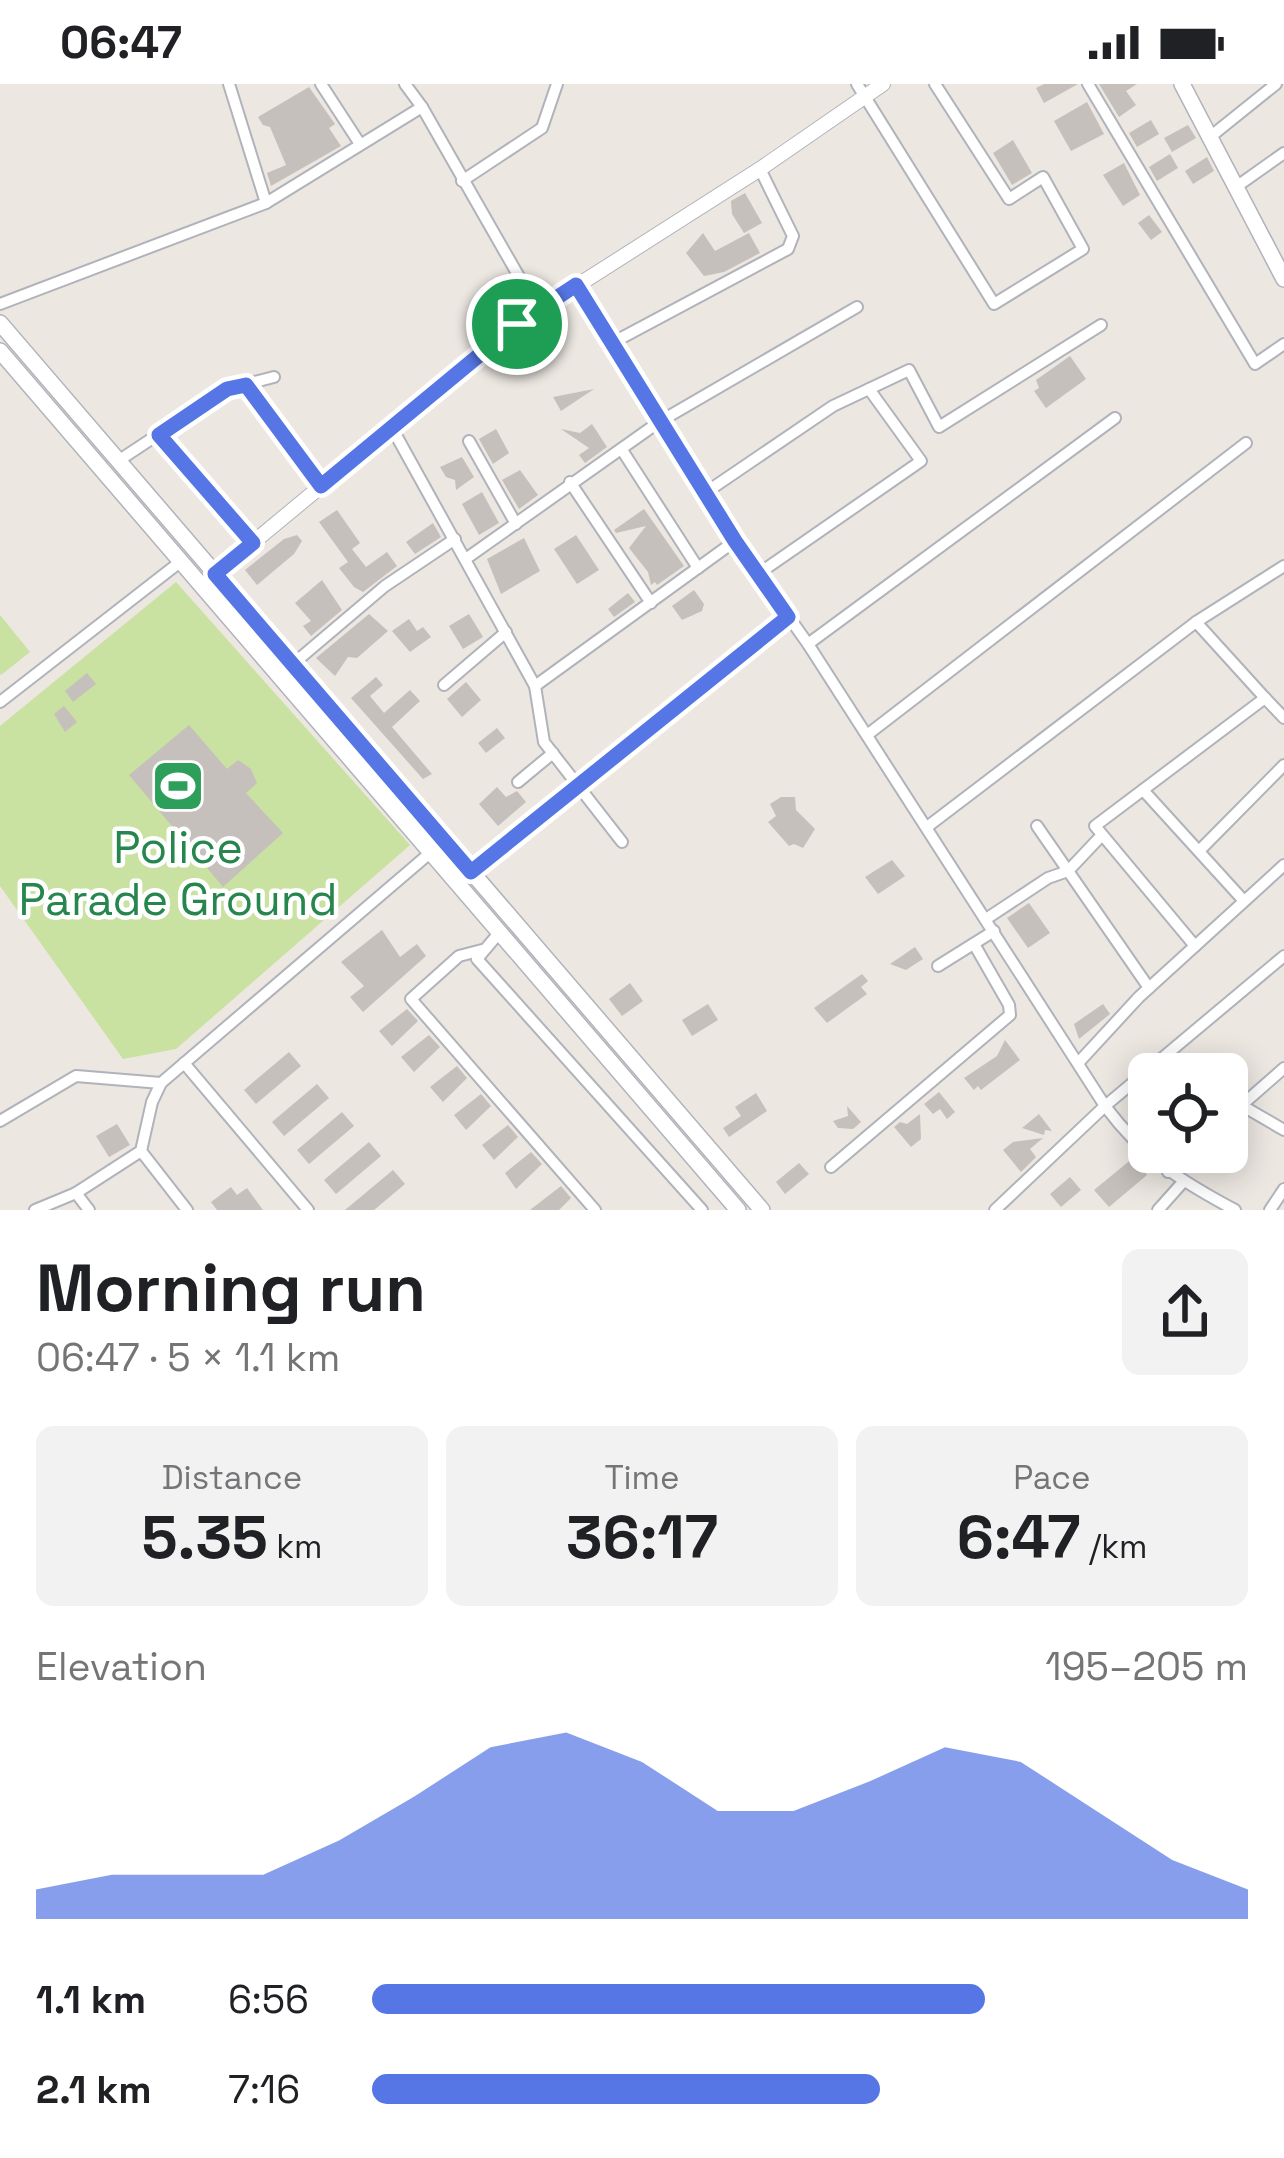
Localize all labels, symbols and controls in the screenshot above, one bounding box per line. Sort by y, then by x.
text: 06:47 [60,14,182,71]
pin [466,273,568,375]
icon: arrive [484,291,550,357]
sports icon: Police Parade Ground [150,758,206,814]
place label: Police Parade Ground [19,819,337,928]
map controls [1128,1053,1248,1173]
button: locate [1128,1053,1248,1173]
text: Morning run [36,1246,426,1330]
button: share [1122,1249,1248,1375]
text: 06:47 · 5 × 1.1 km [36,1333,340,1382]
text: Distance [162,1457,302,1499]
text: Time [604,1457,680,1499]
text: Pace [1013,1457,1091,1499]
text: 5.35 [142,1499,268,1576]
text: 36:17 [566,1499,718,1576]
text: 6:47 [957,1499,1081,1576]
text: km [268,1526,323,1568]
text: /km [1081,1526,1147,1568]
text: Elevation [36,1642,207,1691]
text: 195–205 m [1045,1642,1248,1691]
text: 1.1 km [36,1975,146,2024]
text: 6:56 [228,1975,309,2024]
text: 2.1 km [36,2065,152,2114]
text: 7:16 [228,2065,300,2114]

